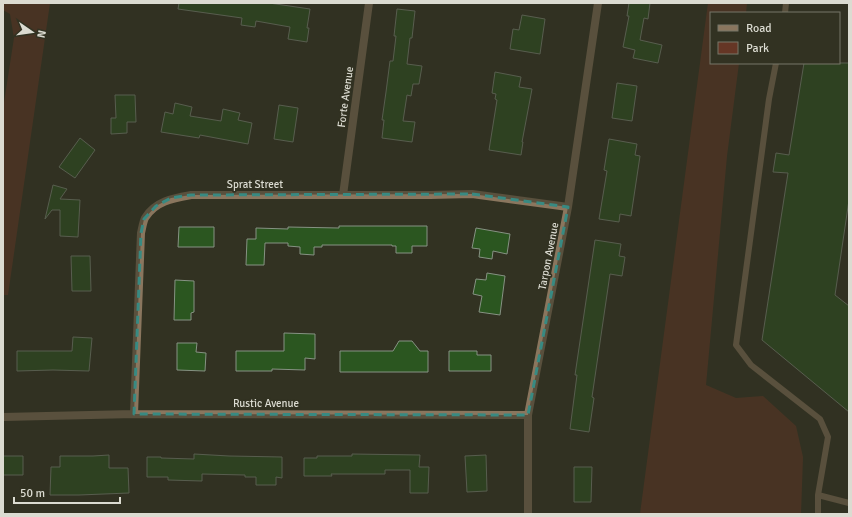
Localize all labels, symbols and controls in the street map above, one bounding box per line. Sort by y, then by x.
north arrow [12,12,52,52]
legend [710,12,840,64]
text: Road [746,21,772,36]
text: N [34,29,48,39]
text: Park [746,41,769,56]
street label: Forte Avenue [335,66,356,128]
street label: Sprat Street [227,178,283,191]
street label: Tarpon Avenue [536,221,561,291]
street label: Rustic Avenue [233,397,299,410]
scale bar [14,479,120,505]
text: 50 m [20,486,45,501]

